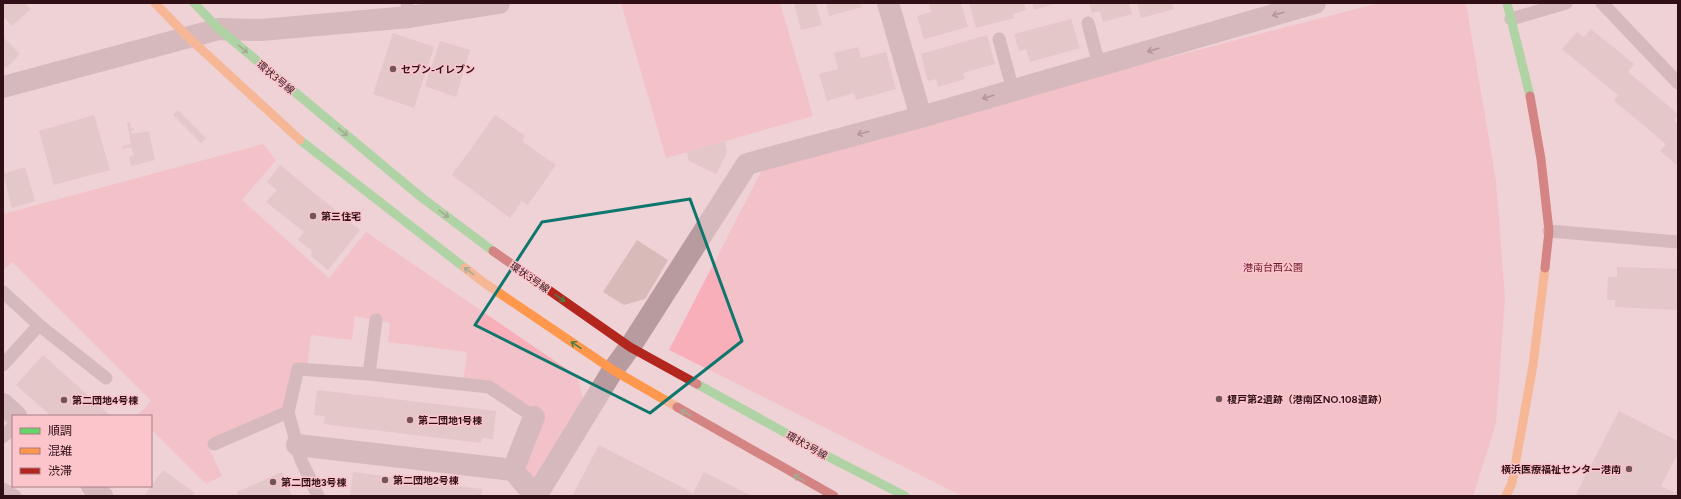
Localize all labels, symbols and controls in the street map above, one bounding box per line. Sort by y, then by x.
one-way arrow [1272,11,1285,18]
one-way arrow [238,44,248,53]
one-way arrow [1147,47,1160,54]
street label: 環状3号線 [254,58,297,97]
place label: セブン-イレブン [401,63,475,76]
marker: セブン-イレブン [388,64,398,74]
one-way arrow [981,94,994,101]
one-way arrow [337,128,348,137]
one-way arrow [856,129,869,137]
place label: 第三住宅 [321,210,361,223]
one-way arrow [438,210,449,218]
marker: 第三住宅 [308,211,318,221]
street label: 環状3号線 [507,259,552,296]
park label: 港南台西公園 [1243,261,1303,274]
one-way arrow [464,266,475,275]
one-way arrow [555,294,566,303]
one-way arrow [571,341,582,349]
place label: 榎戸第2遺跡（港南区NO.108遺跡） [1227,393,1388,406]
place label: 第二団地4号棟 [72,394,138,407]
marker: 榎戸第2遺跡（港南区NO.108遺跡） [1214,394,1224,404]
marker: 第二団地4号棟 [59,395,69,405]
one-way arrow [681,409,693,417]
place label: 第二団地1号棟 [418,414,482,427]
legend [12,415,152,487]
marker: 第二団地1号棟 [405,415,415,425]
text: 順調 [48,424,72,438]
street label: 環状3号線 [784,429,830,462]
text: 混雑 [48,444,72,458]
place label: 横浜医療福祉センター港南 [1501,463,1621,476]
text: 渋滞 [48,464,72,478]
marker: 横浜医療福祉センター港南 [1624,464,1634,474]
one-way arrow [794,473,806,481]
place label: 第二団地2号棟 [393,474,459,487]
marker: 第二団地2号棟 [380,475,390,485]
place label: 第二団地3号棟 [281,476,347,489]
marker: 第二団地3号棟 [268,477,278,487]

